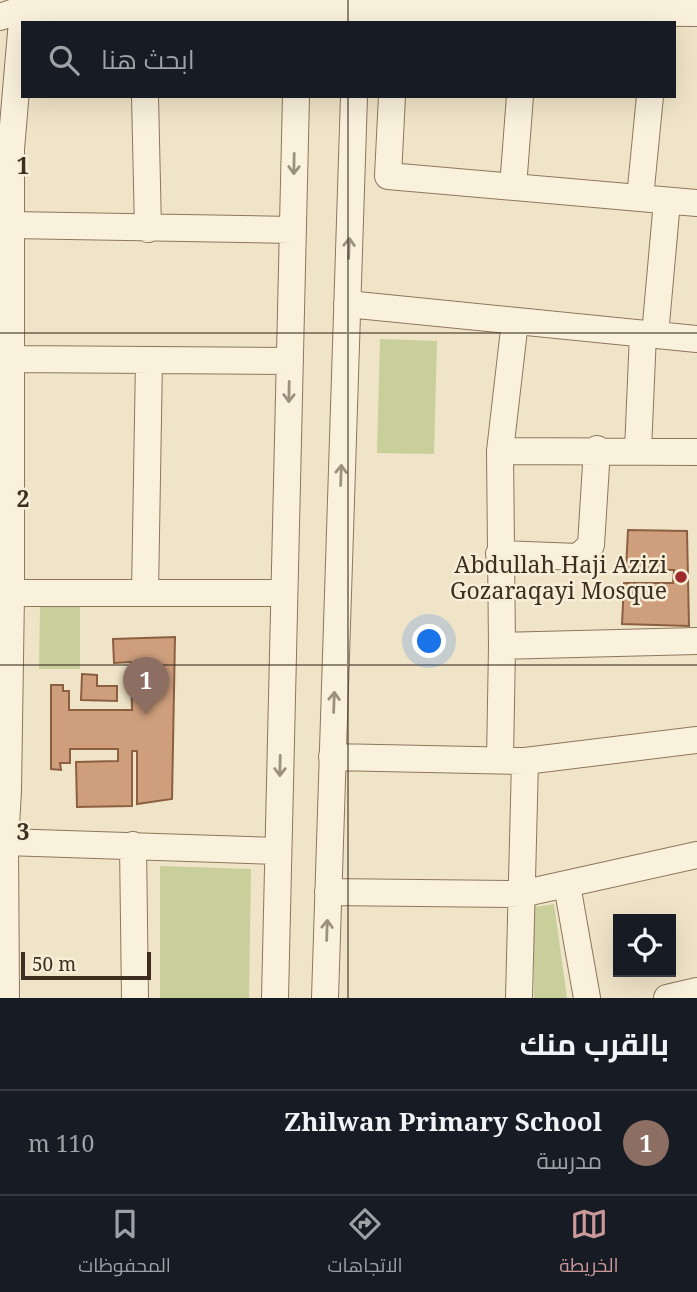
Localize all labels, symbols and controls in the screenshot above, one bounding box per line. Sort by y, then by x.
search box [21,21,676,98]
icon: search [45,41,83,79]
text: ابحث هنا [101,41,195,77]
text: 1 [17,149,30,181]
one-way arrow [287,153,301,176]
one-way arrow [342,236,355,259]
one-way arrow [282,380,296,403]
one-way arrow [335,464,348,487]
text: 2 [17,482,30,514]
place label: Abdullah Haji Azizi Gozaraqayi Mosque [450,548,668,606]
marker: Abdullah Haji Azizi Gozaraqayi Mosque [673,569,689,585]
your location [412,624,446,658]
pin: 1 [123,657,169,715]
one-way arrow [328,691,341,714]
one-way arrow [274,755,287,778]
text: 3 [17,815,30,847]
map controls [613,914,676,977]
button: locate [613,914,676,977]
one-way arrow [320,919,333,942]
scale bar [21,949,150,981]
text: 50 m [32,951,76,977]
text: بالقرب منك [520,1023,669,1064]
text: Zhilwan Primary School [284,1103,602,1139]
text: 110 m [28,1127,94,1159]
text: 1 [640,1127,653,1159]
text: مدرسة [537,1144,602,1176]
tab: المحفوظات [78,1205,171,1283]
tab: الاتجاهات [327,1205,403,1283]
tab: الخريطة [559,1205,619,1283]

